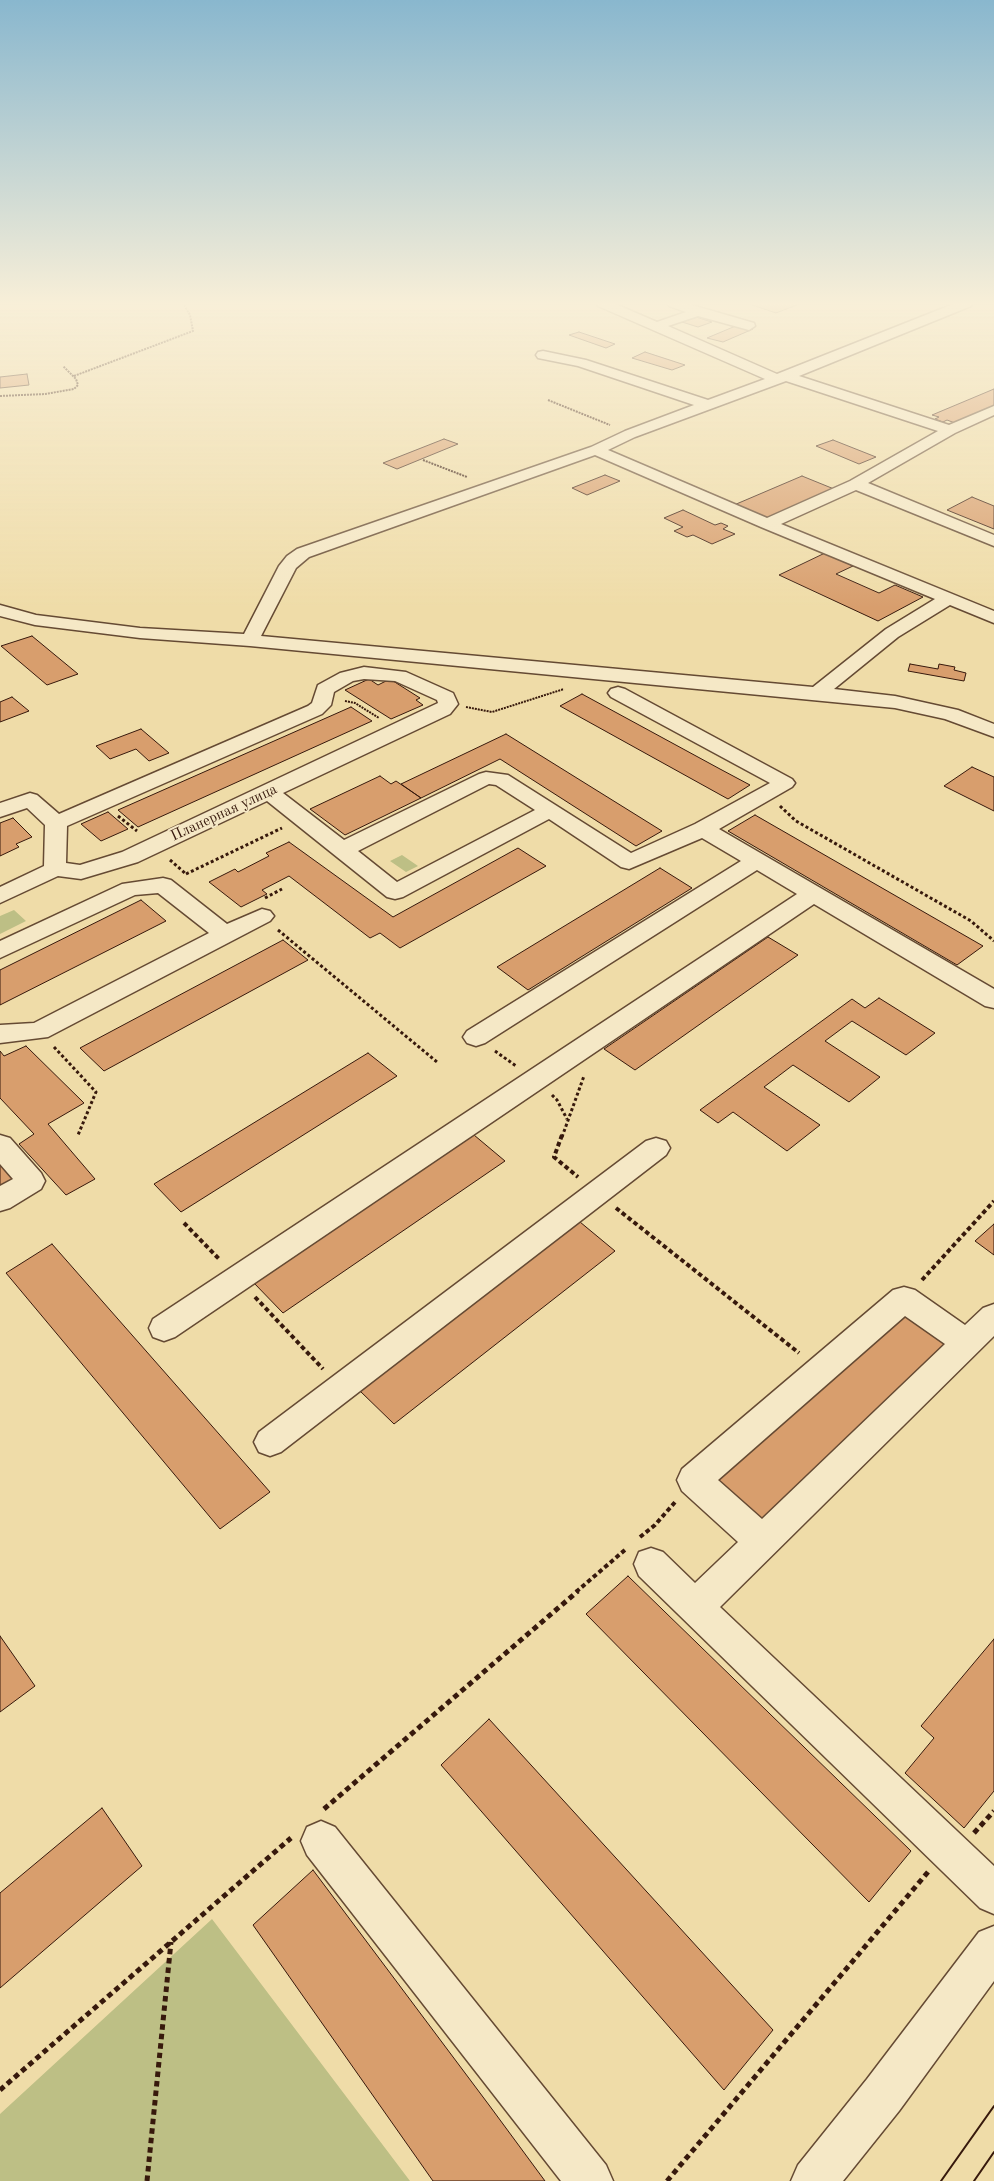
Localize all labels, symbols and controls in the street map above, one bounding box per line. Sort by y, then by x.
street label: Планерная улица [168,780,280,846]

